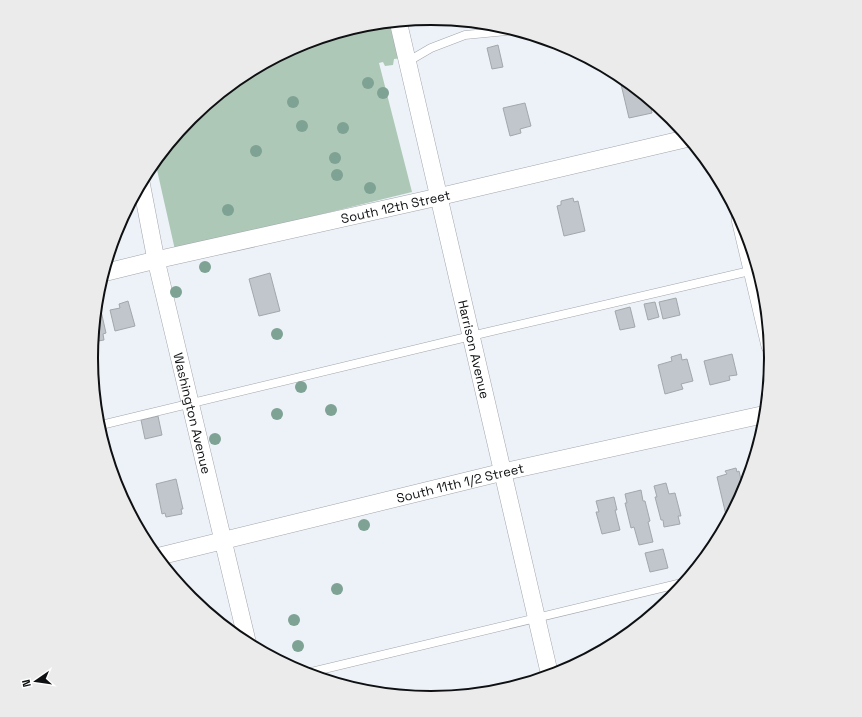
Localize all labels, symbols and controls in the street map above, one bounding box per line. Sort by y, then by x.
street label: South 12th Street [339,186,452,227]
street label: Harrison Avenue [454,298,494,400]
street label: Washington Avenue [170,351,215,476]
street label: South 11th 1/2 Street [395,459,525,506]
north arrow [16,661,56,701]
text: N [19,678,34,688]

